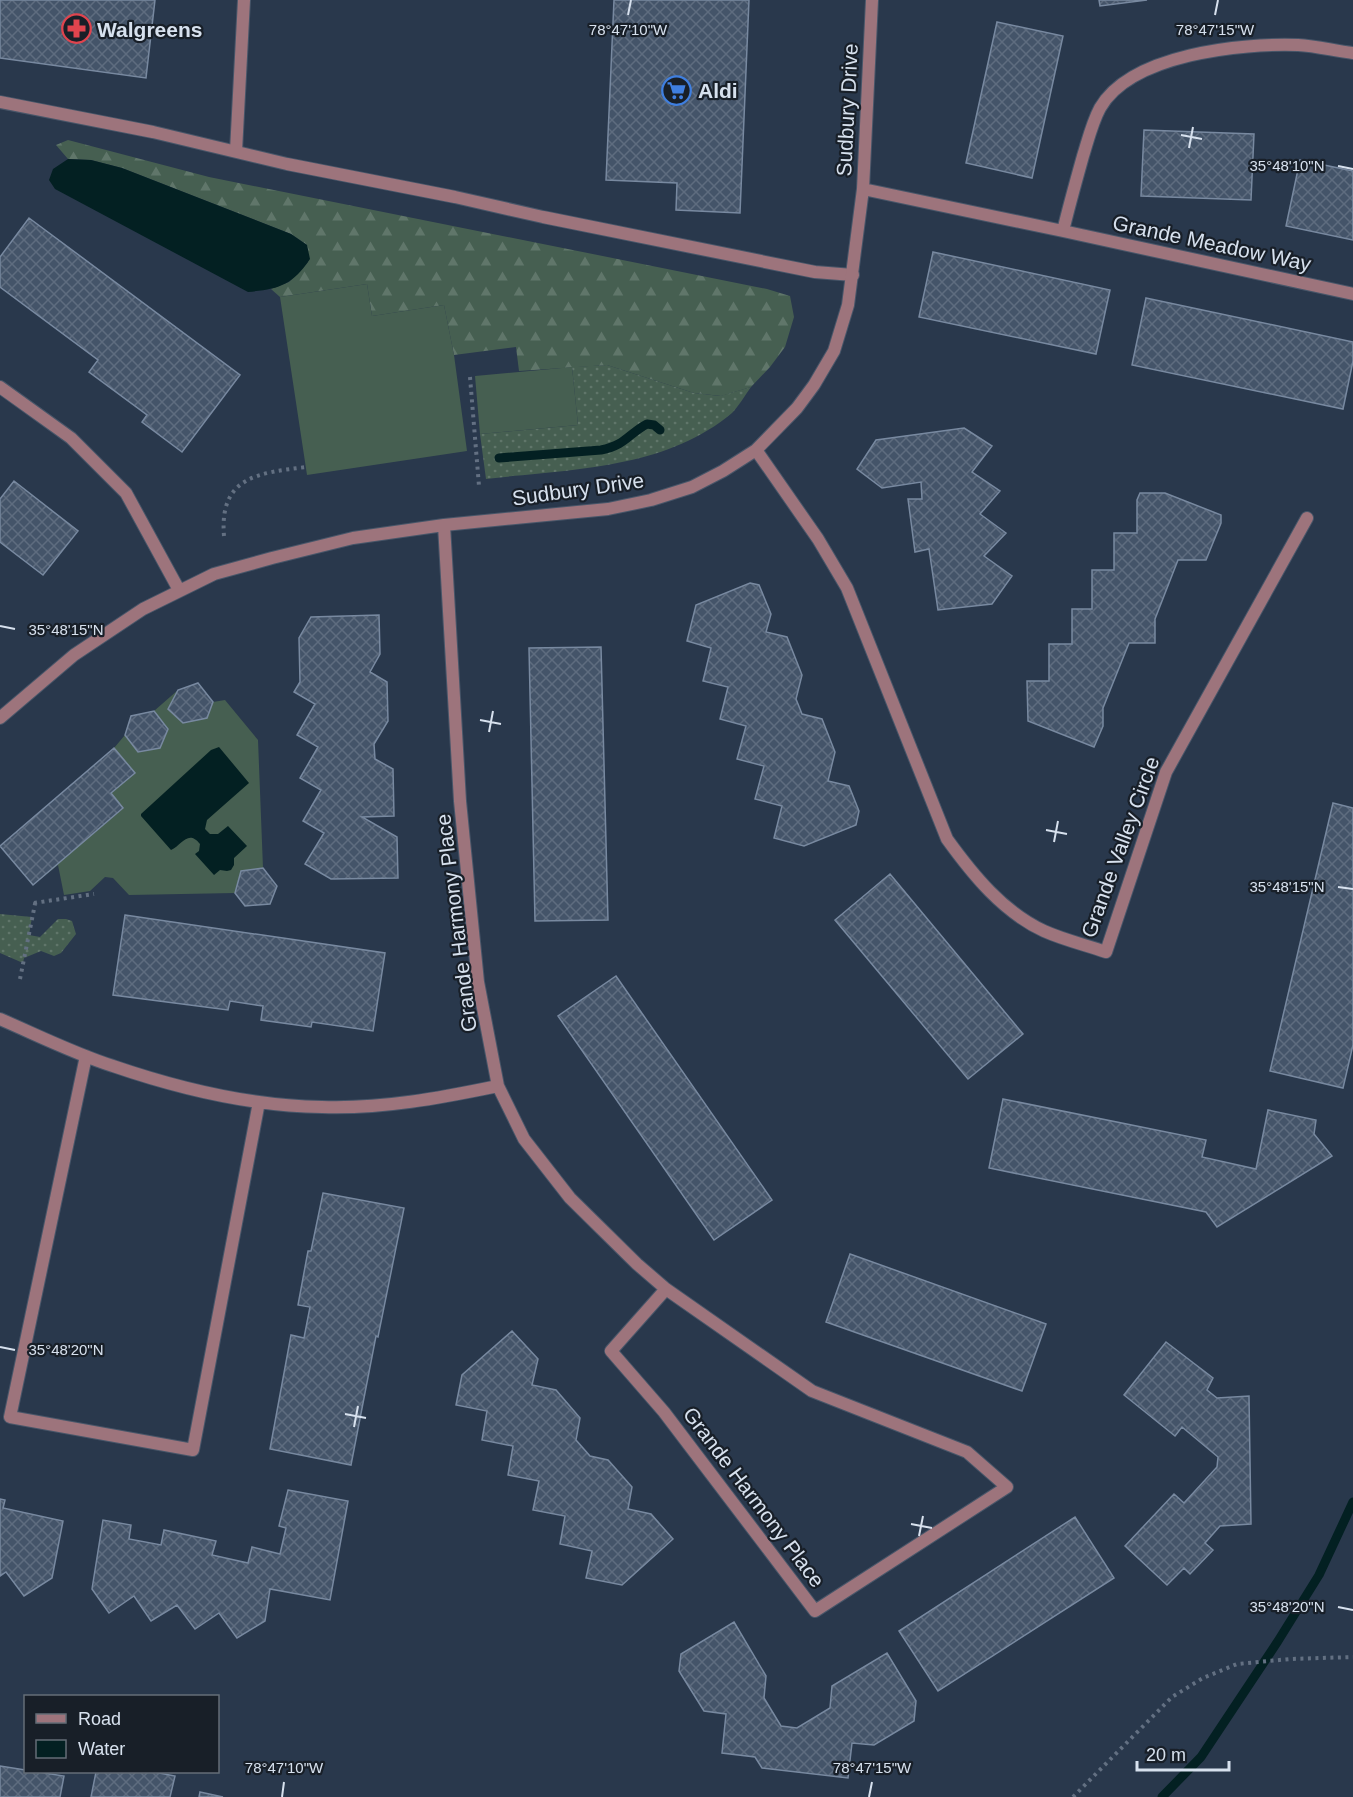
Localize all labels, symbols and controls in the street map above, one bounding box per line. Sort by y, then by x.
pharmacy icon: Walgreens [60,13,92,45]
place label: Walgreens [97,18,202,41]
text: 78°47'10"W [589,21,668,38]
text: 78°47'15"W [1176,21,1255,38]
street label: Sudbury Drive [832,43,862,177]
supermarket icon: Aldi [661,74,693,106]
place label: Aldi [698,79,738,102]
text: 35°48'10"N [1249,157,1325,174]
street label: Grande Meadow Way [1111,211,1314,275]
street label: Sudbury Drive [511,468,645,510]
text: 35°48'15"N [28,621,104,638]
street label: Grande Valley Circle [1077,753,1163,941]
street label: Grande Harmony Place [431,813,481,1033]
text: 35°48'15"N [1249,878,1325,895]
text: 35°48'20"N [28,1341,104,1358]
street label: Grande Harmony Place [679,1402,829,1592]
text: 35°48'20"N [1249,1598,1325,1615]
legend [24,1695,219,1773]
text: Road [78,1709,121,1729]
scale bar [1137,1734,1228,1772]
text: Water [78,1739,125,1759]
text: 20 m [1146,1745,1186,1765]
text: 78°47'10"W [245,1759,324,1776]
text: 78°47'15"W [833,1759,912,1776]

